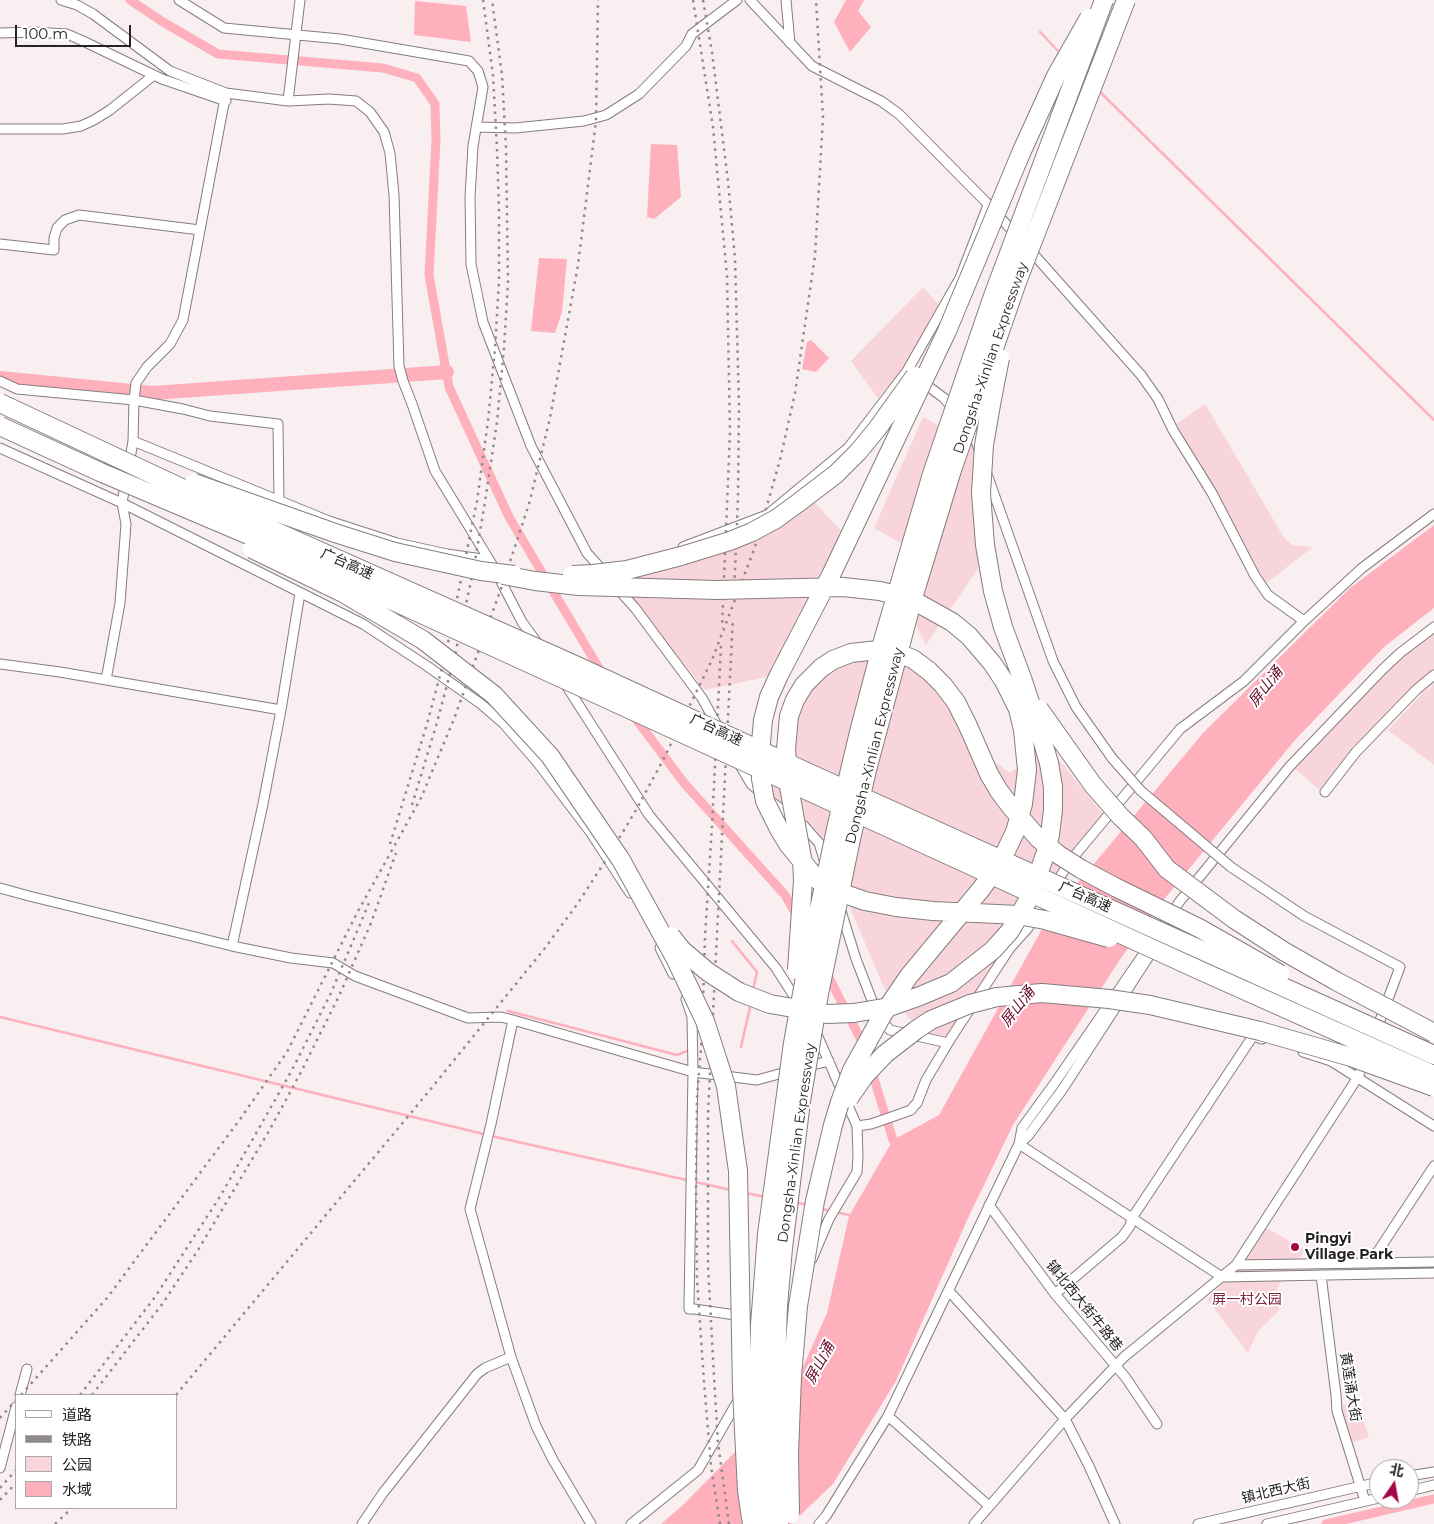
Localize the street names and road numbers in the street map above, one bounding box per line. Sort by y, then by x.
street label: Dongsha-Xinlian Expressway [950,260,1032,456]
street label: 广台高速 [318,545,376,583]
street label: Dongsha-Xinlian Expressway [842,646,908,846]
street label: 广台高速 [687,711,745,749]
street label: 广台高速 [1056,878,1114,916]
street label: Dongsha-Xinlian Expressway [775,1042,819,1244]
street label: 镇北西大街牛路巷 [1042,1257,1126,1355]
street label: 黄莲涌大街 [1336,1351,1364,1423]
street label: 镇北西大街 [1240,1475,1312,1507]

